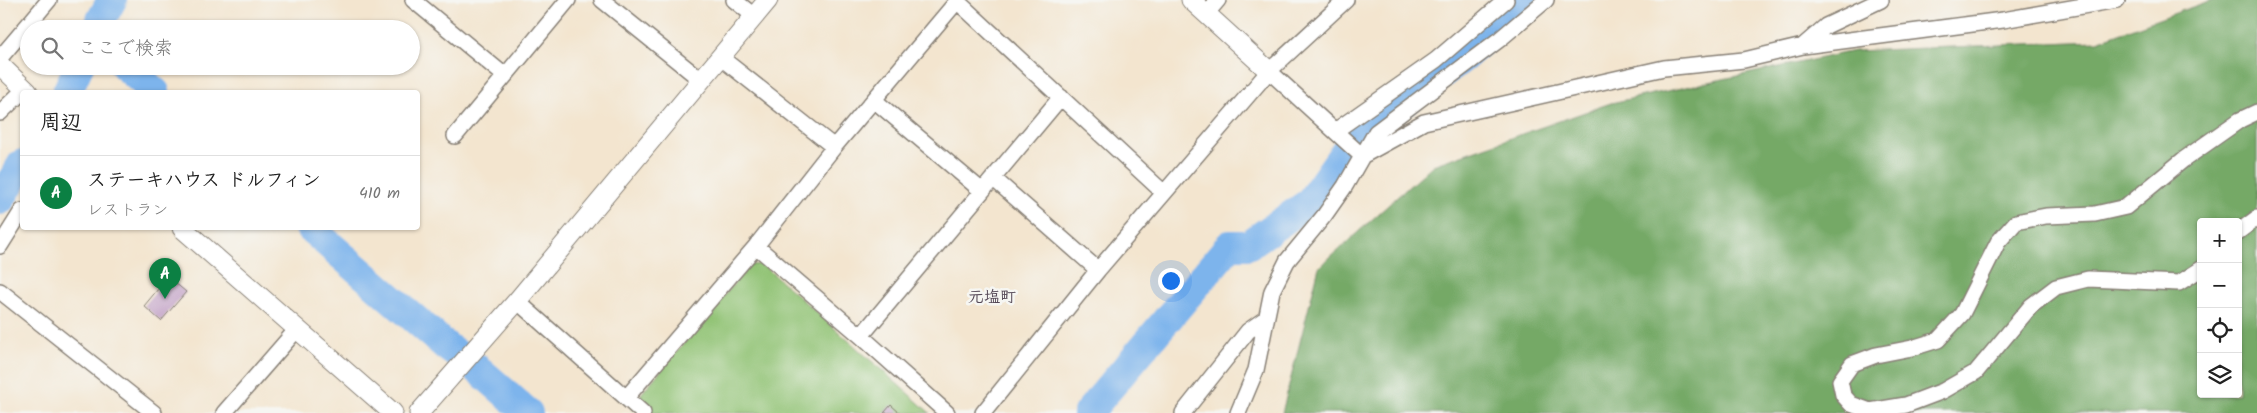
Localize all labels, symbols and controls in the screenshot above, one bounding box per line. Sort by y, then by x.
search box [20,20,420,75]
icon: search [38,34,66,62]
text: ここで検索 [78,34,173,64]
text: 周辺 [40,107,82,140]
text: ステーキハウス ドルフィン [87,166,321,196]
text: A [51,181,61,206]
text: 410 m [359,181,400,206]
text: レストラン [87,198,168,223]
map controls [2197,218,2242,398]
button: + [2197,218,2242,263]
pin: A [149,258,181,299]
button: − [2197,263,2242,308]
your location [1158,268,1184,294]
district label: 元塩町 [968,285,1016,310]
button: locate [2197,308,2242,353]
button: layers [2197,353,2242,398]

